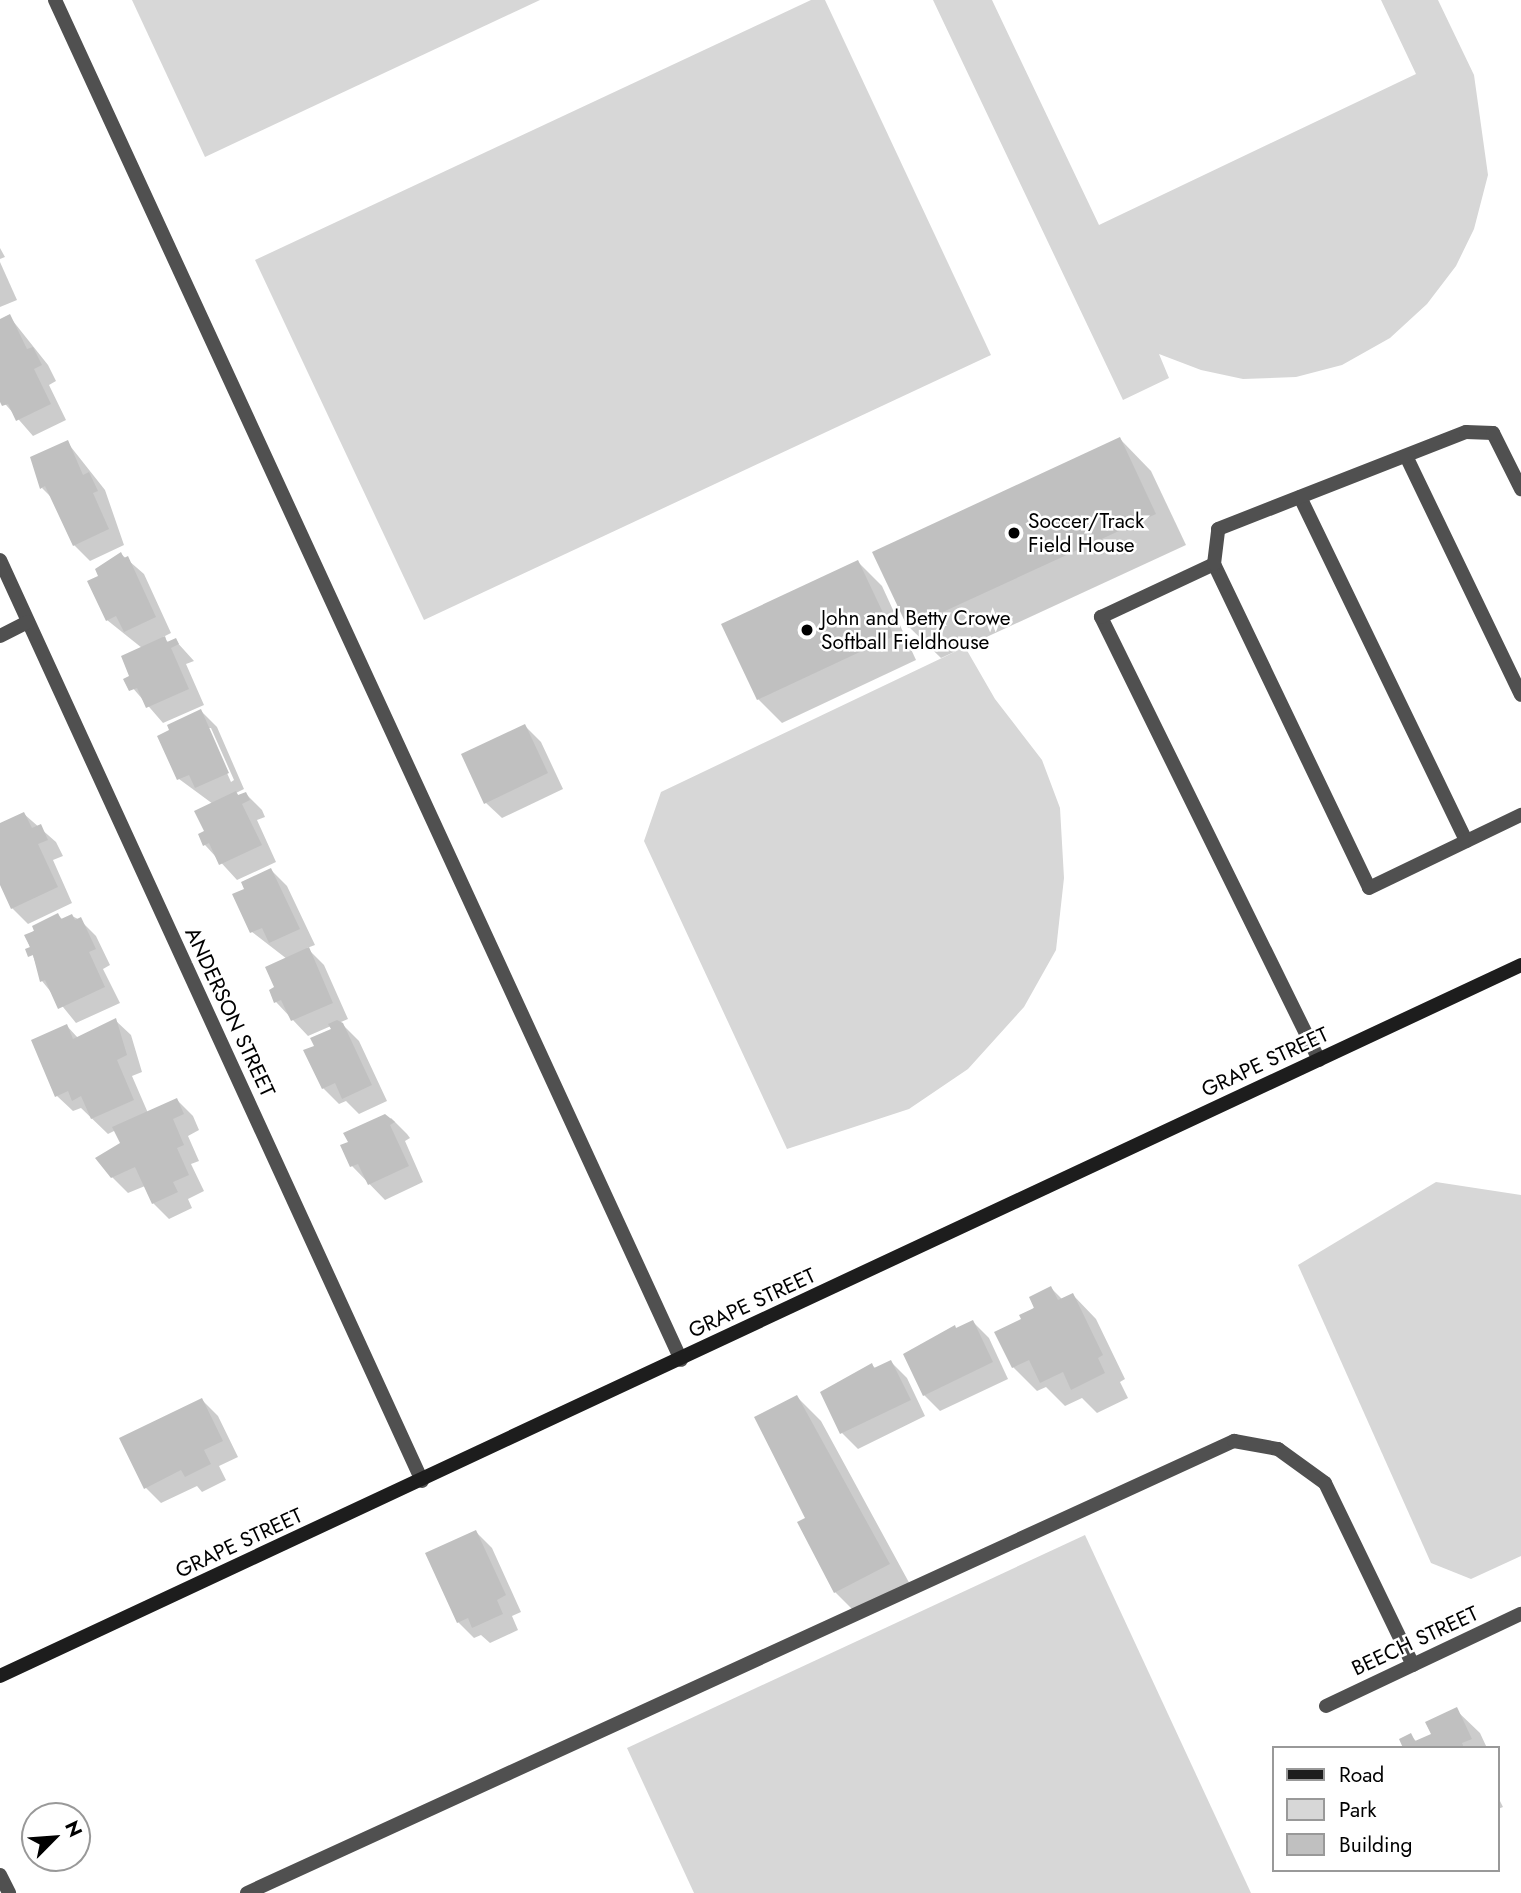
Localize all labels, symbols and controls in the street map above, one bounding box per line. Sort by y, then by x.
place label: Soccer/Track Field House [1028,508,1144,558]
marker: Soccer/Track Field House [1006,525,1022,541]
place label: John and Betty Crowe Softball Fieldhouse [821,605,1011,655]
marker: John and Betty Crowe Softball Fieldhouse [799,622,815,638]
street label: ANDERSON STREET [180,923,280,1101]
street label: GRAPE STREET [1198,1022,1332,1102]
street label: GRAPE STREET [685,1263,819,1343]
street label: GRAPE STREET [172,1503,306,1583]
street label: BEECH STREET [1348,1601,1482,1681]
legend [1272,1746,1500,1872]
text: Road [1339,1760,1384,1790]
text: Park [1339,1795,1376,1825]
north arrow [21,1802,91,1872]
text: N [58,1816,89,1841]
text: Building [1339,1830,1412,1860]

